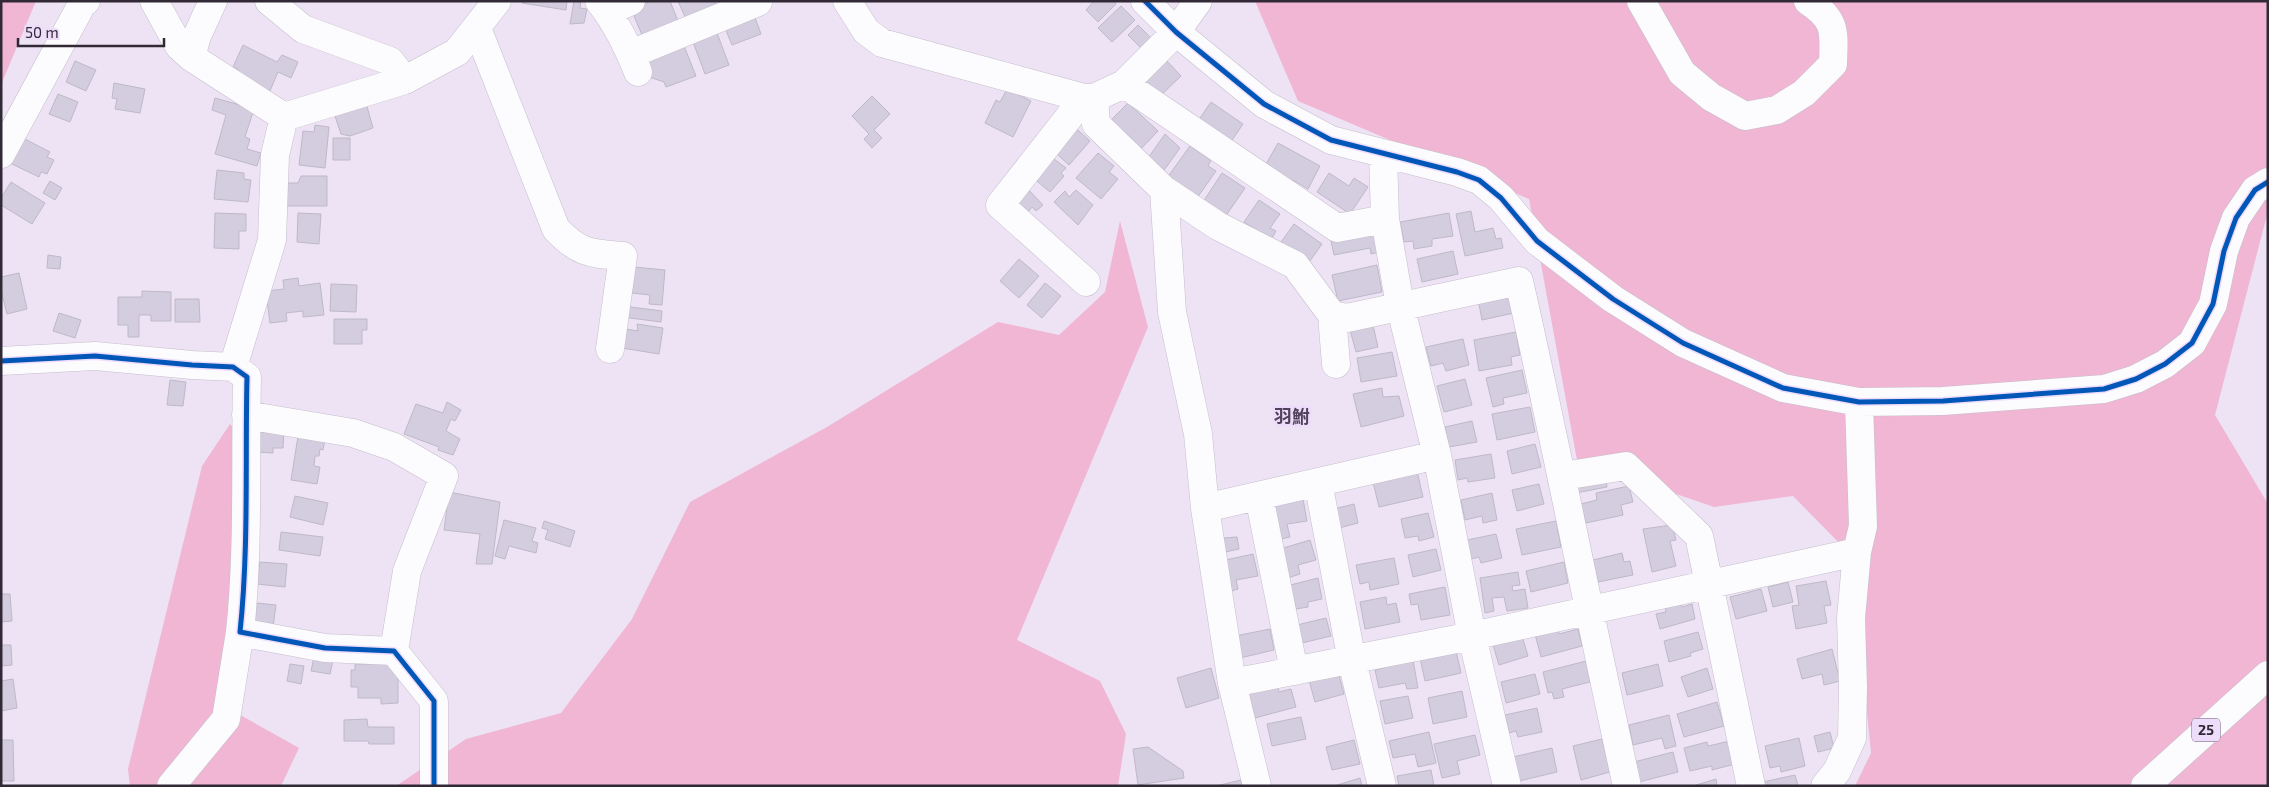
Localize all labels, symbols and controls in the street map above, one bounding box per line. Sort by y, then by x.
scale bar [18,15,164,47]
text: 50 m [25,23,59,41]
district label: 羽鮒 [1274,405,1310,427]
road number: 25 [2192,718,2220,742]

